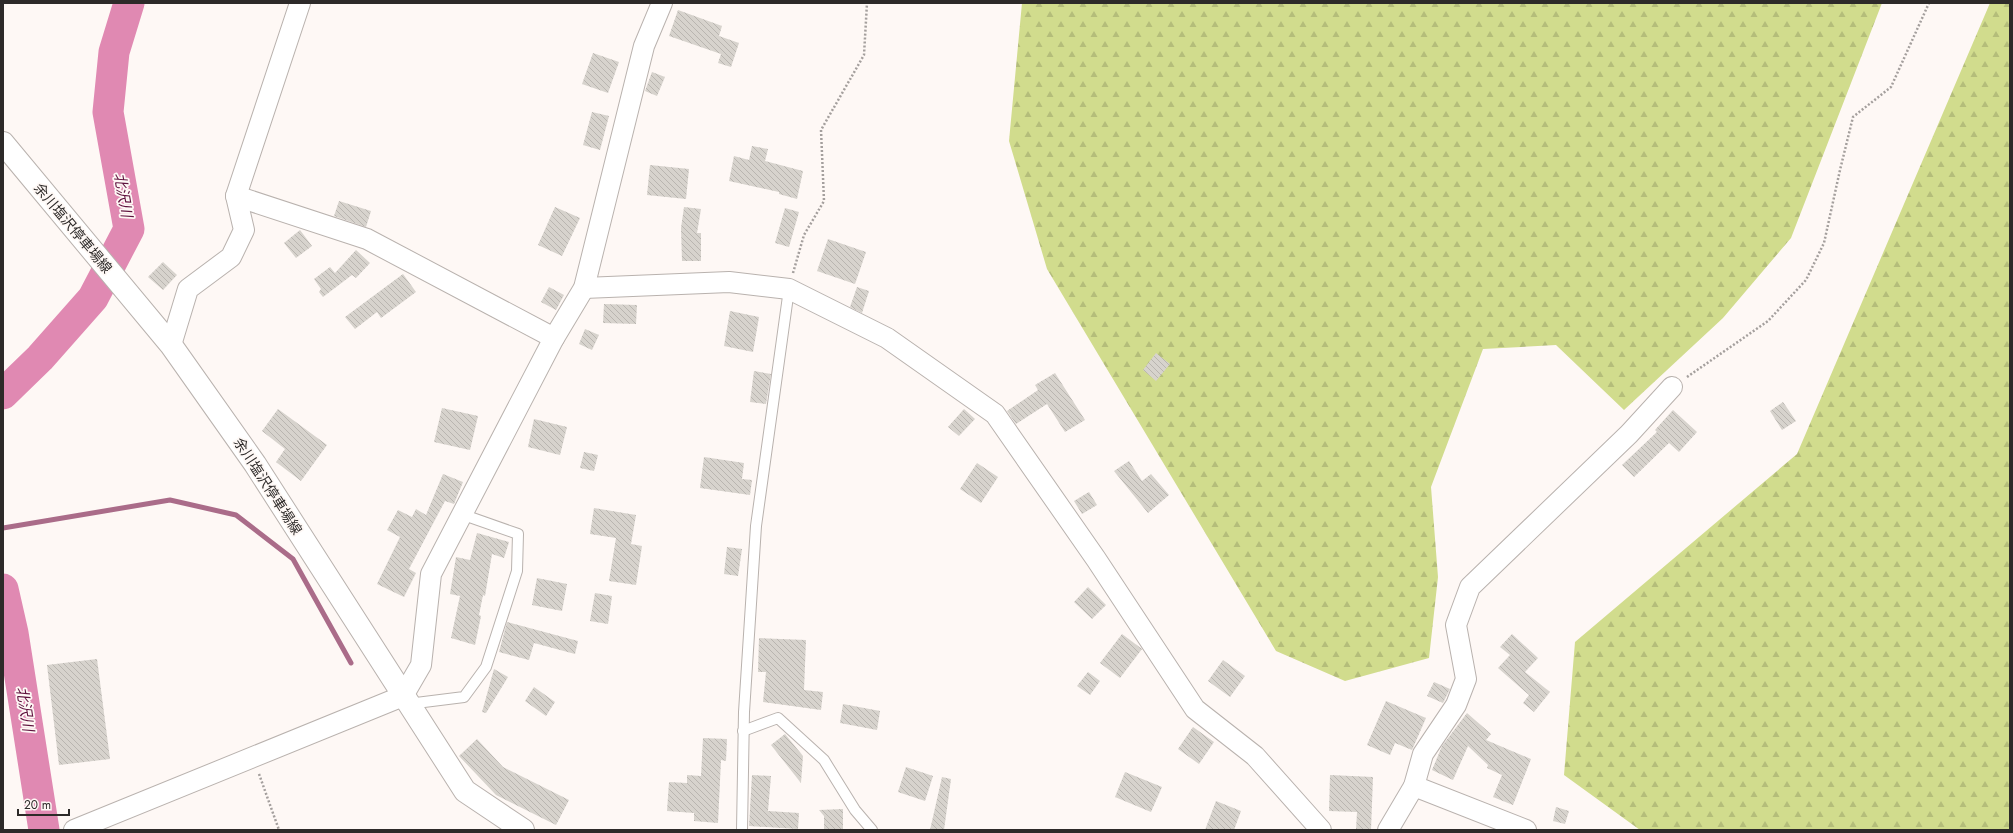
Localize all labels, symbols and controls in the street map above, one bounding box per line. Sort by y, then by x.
water label: 北沢川 [108,171,138,221]
street label: 余川塩沢停車場線 [29,179,117,277]
street label: 余川塩沢停車場線 [229,434,307,538]
water label: 北沢川 [11,685,40,735]
scale bar [18,791,69,817]
text: 20 m [24,796,51,814]

